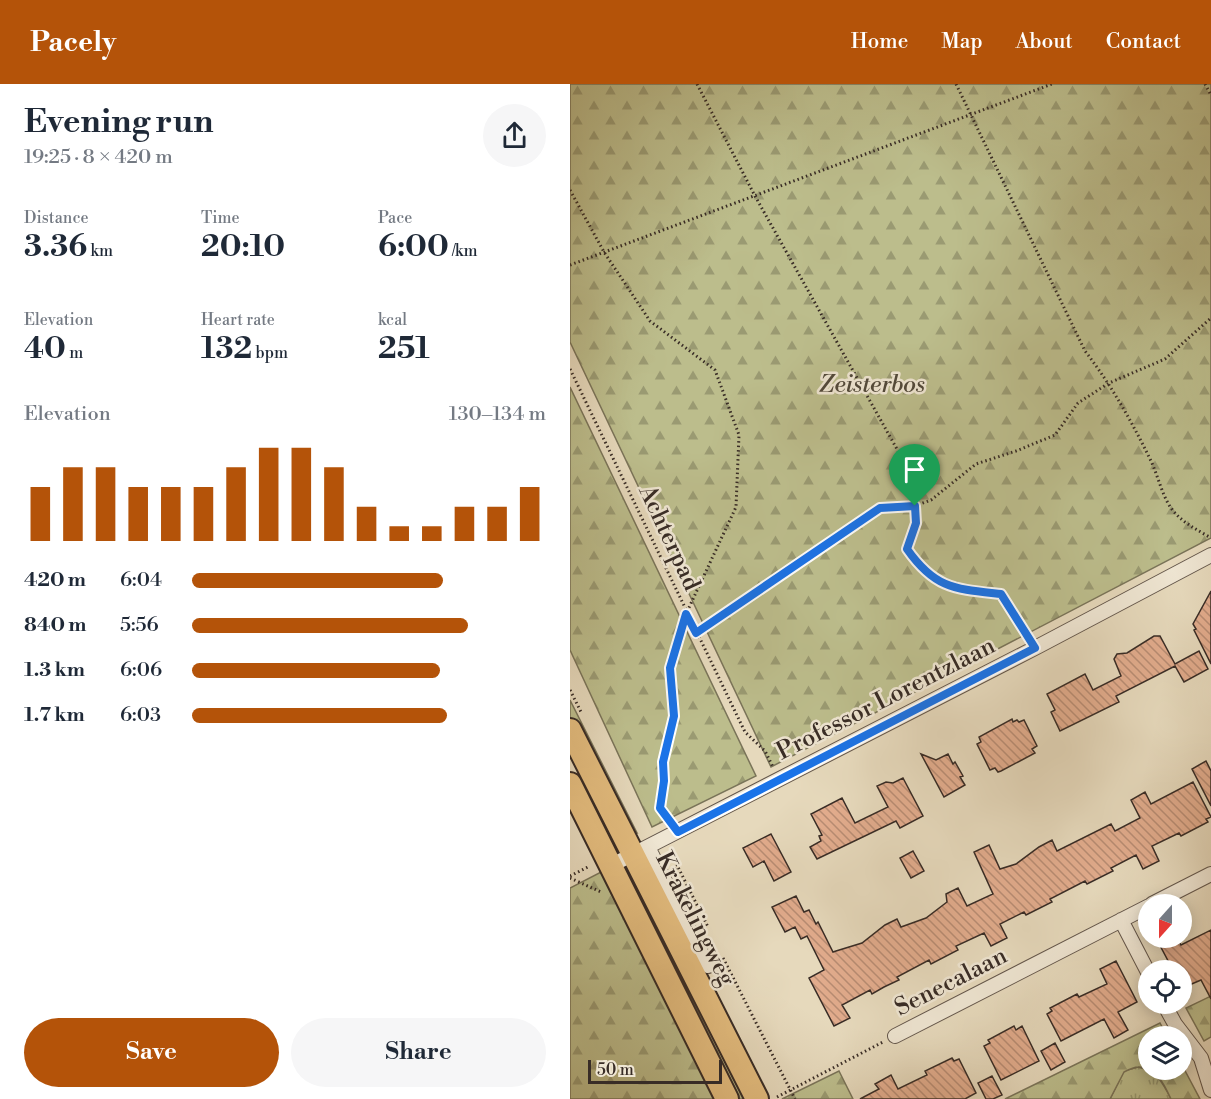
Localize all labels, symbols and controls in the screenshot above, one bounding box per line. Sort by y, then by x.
text: Pacely [30,25,116,60]
text: Home [851,29,908,55]
text: Map [941,29,983,55]
text: About [1016,29,1073,55]
text: Contact [1106,29,1181,55]
text: Evening run [24,102,213,143]
button: share [483,104,546,167]
text: 19:25 · 8 × 420 m [24,145,173,170]
text: Distance [24,208,89,228]
text: Time [201,208,240,228]
text: Pace [378,208,412,228]
text: 3.36 [24,228,87,266]
text: 20:10 [201,228,285,266]
text: 6:00 [378,228,449,266]
text: km [87,241,113,261]
text: /km [449,241,477,261]
text: Elevation [24,310,93,330]
text: Heart rate [201,310,275,330]
text: kcal [378,310,407,330]
text: 40 [24,330,66,368]
text: 132 [201,330,252,368]
text: 251 [378,330,430,368]
text: m [66,343,83,363]
text: bpm [252,343,288,363]
park label: Zeisterbos [819,370,925,400]
text: Elevation [24,402,111,427]
text: 130–134 m [449,402,546,427]
pin [889,444,940,506]
icon: arrive [898,453,931,486]
street label: Achterpad [631,479,707,596]
text: 420 m [24,568,86,593]
text: 6:04 [120,568,162,593]
text: 840 m [24,613,86,638]
text: 5:56 [120,613,159,638]
street label: Professor Lorentzlaan [772,631,1000,767]
text: 1.3 km [24,658,85,683]
text: 6:06 [120,658,162,683]
text: 1.7 km [24,703,85,728]
text: 6:03 [120,703,161,728]
street label: Krakelingweg [648,847,742,992]
north arrow [1138,894,1192,948]
map controls [1138,894,1192,1080]
street label: Senecalaan [890,941,1012,1023]
button: locate [1138,960,1192,1014]
button: Save [24,1018,279,1087]
button: Share [291,1018,546,1087]
button: layers [1138,1026,1192,1080]
scale bar [588,1057,722,1084]
text: 50 m [597,1060,634,1080]

